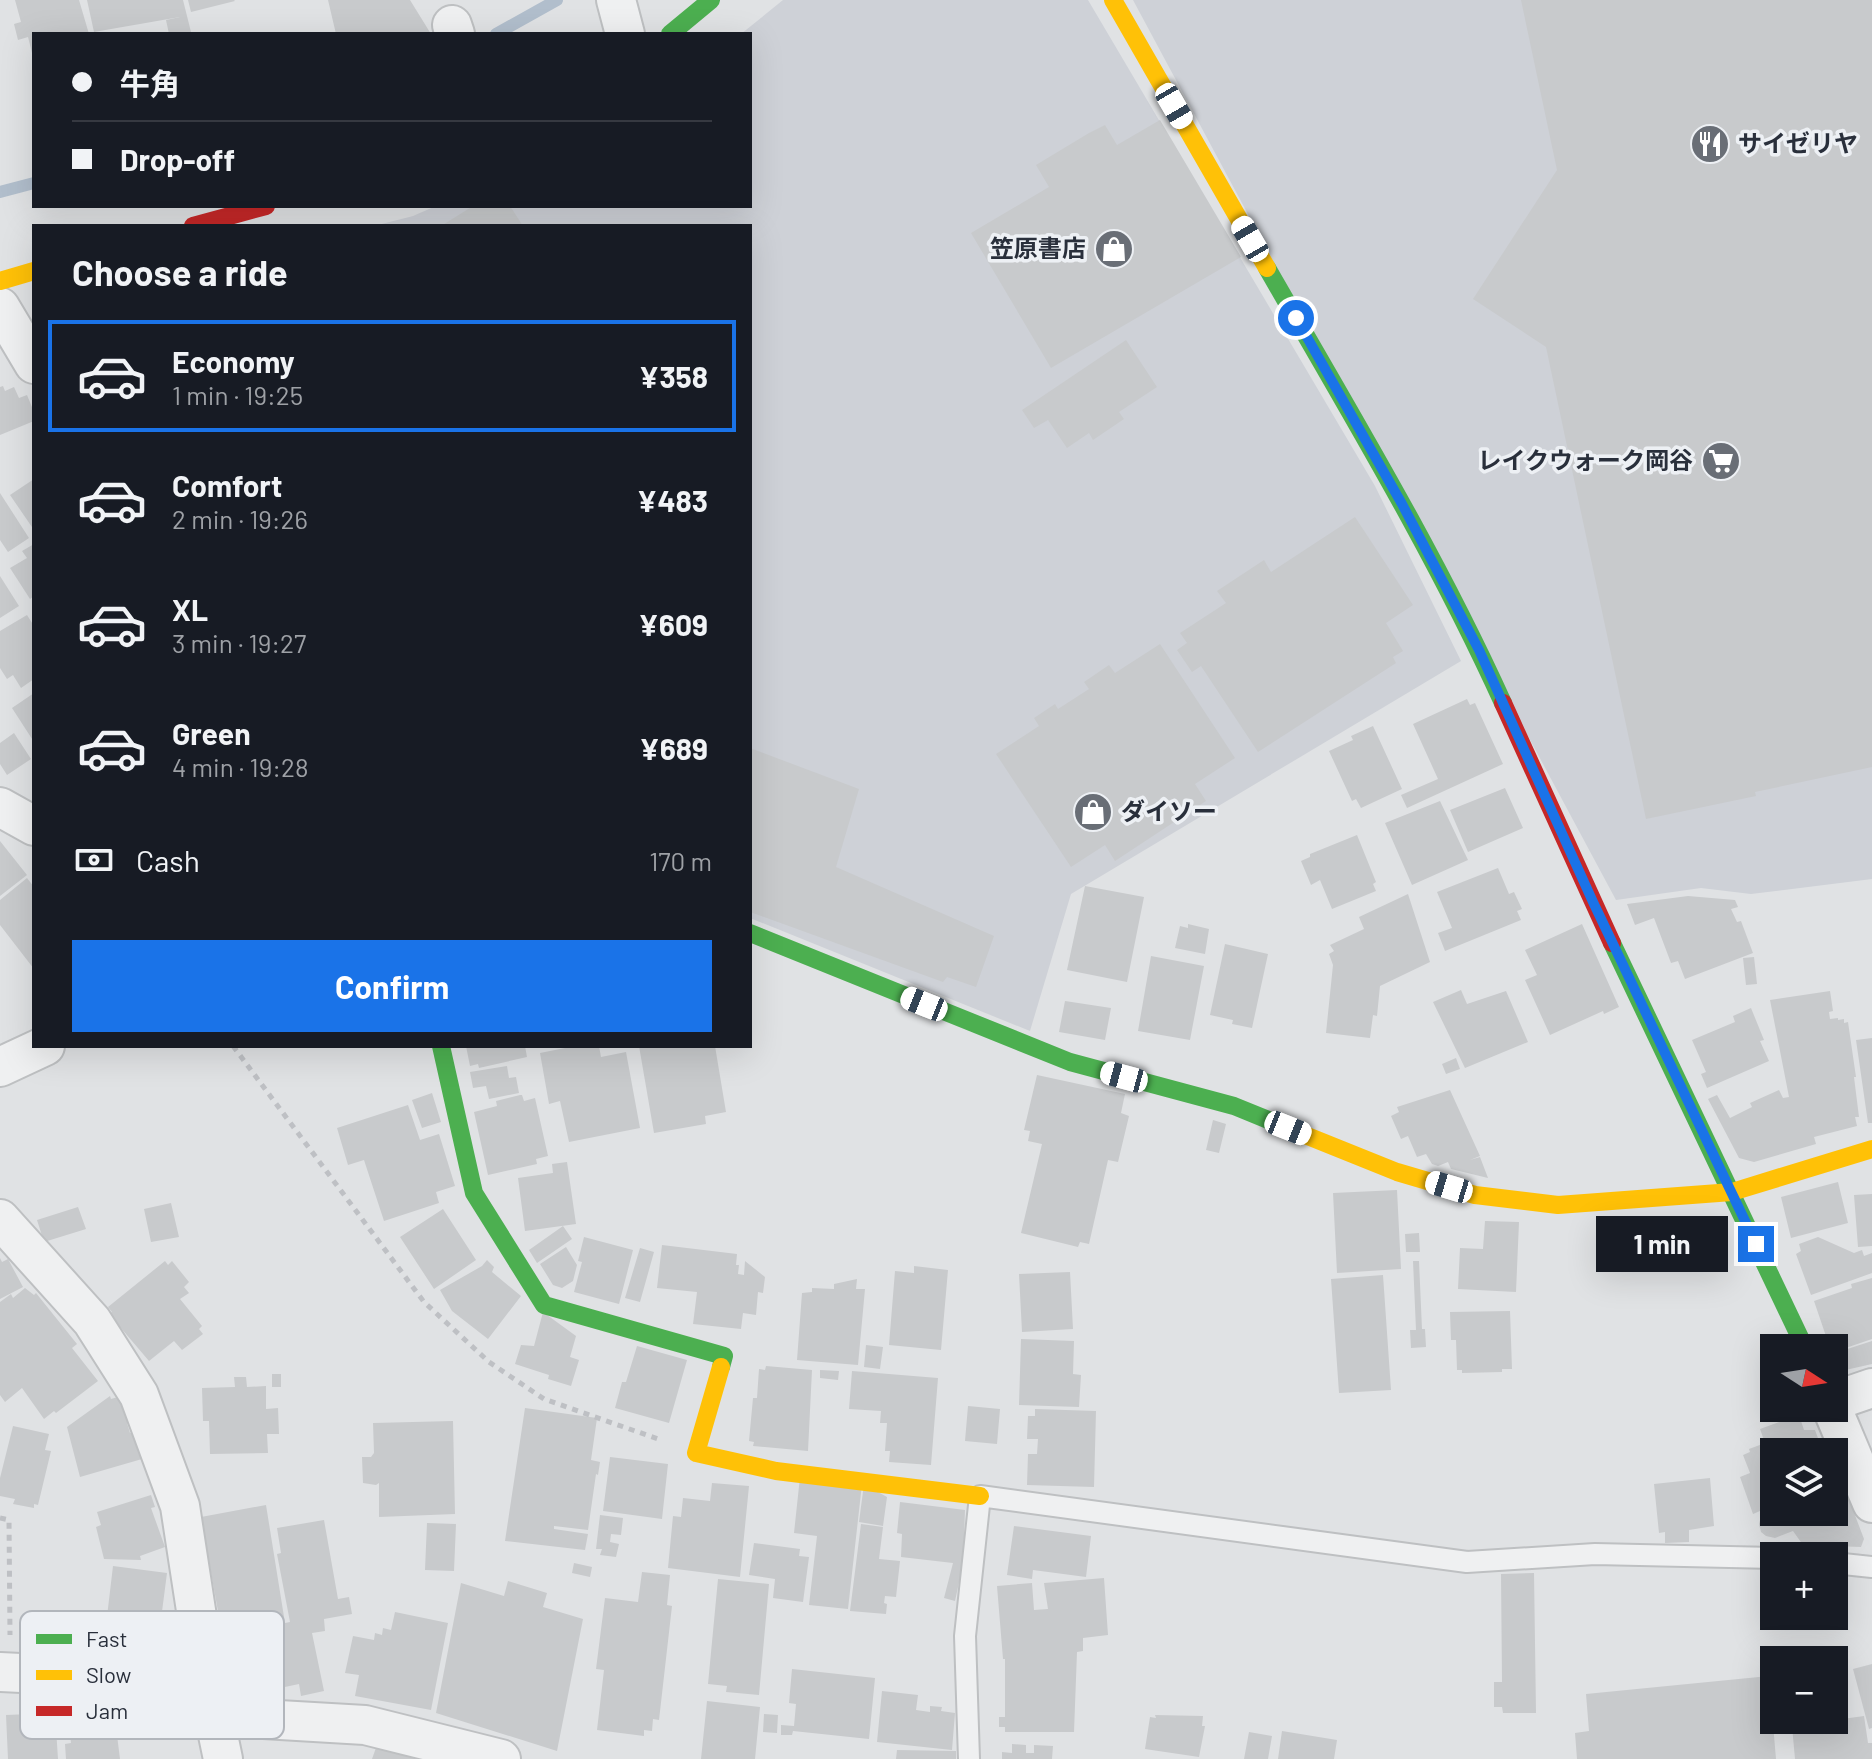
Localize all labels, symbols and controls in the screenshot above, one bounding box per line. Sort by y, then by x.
text: 牛角 [120,65,180,101]
car [1152,79,1196,133]
restaurant icon: サイゼリヤ [1689,123,1731,165]
place label: サイゼリヤ [1738,128,1858,157]
text: Drop-off [120,141,235,177]
car [1228,212,1272,266]
shop icon: 笠原書店 [1093,228,1135,270]
place label: 笠原書店 [990,233,1086,262]
text: Choose a ride [72,250,288,293]
route start [1278,300,1314,336]
icon: car [76,340,148,412]
text: Economy [172,343,295,379]
text: ¥358 [639,358,708,394]
text: 1 min · 19:25 [172,379,303,410]
supermarket icon: レイクウォーク岡谷 [1700,440,1742,482]
place label: レイクウォーク岡谷 [1477,445,1693,474]
icon: car [76,464,148,536]
text: Comfort [172,467,282,503]
text: ¥483 [637,482,708,518]
text: 2 min · 19:26 [172,503,308,534]
icon: car [76,588,148,660]
text: XL [172,591,208,627]
text: ¥609 [638,606,708,642]
text: 3 min · 19:27 [172,627,306,658]
icon: car [76,712,148,784]
text: Green [172,715,251,751]
text: ¥689 [639,730,708,766]
text: 4 min · 19:28 [172,751,308,782]
shop icon: ダイソー [1072,791,1114,833]
place label: ダイソー [1121,796,1217,825]
icon: cash [72,838,116,882]
text: Cash [136,842,200,878]
text: 170 m [649,845,712,876]
button: Confirm [72,940,712,1032]
car [897,984,951,1024]
car [1098,1059,1150,1095]
car [1261,1108,1315,1148]
car [1423,1169,1475,1205]
callout: 1 min [1596,1216,1728,1272]
route end [1738,1226,1774,1262]
text: 1 min [1634,1228,1690,1259]
north arrow [1760,1334,1848,1422]
map controls [1760,1334,1848,1734]
button: layers [1760,1438,1848,1526]
button: + [1760,1542,1848,1630]
legend [20,1611,284,1739]
text: Fast [86,1625,128,1651]
button: − [1760,1646,1848,1734]
text: Slow [86,1661,131,1687]
text: Jam [86,1697,128,1723]

